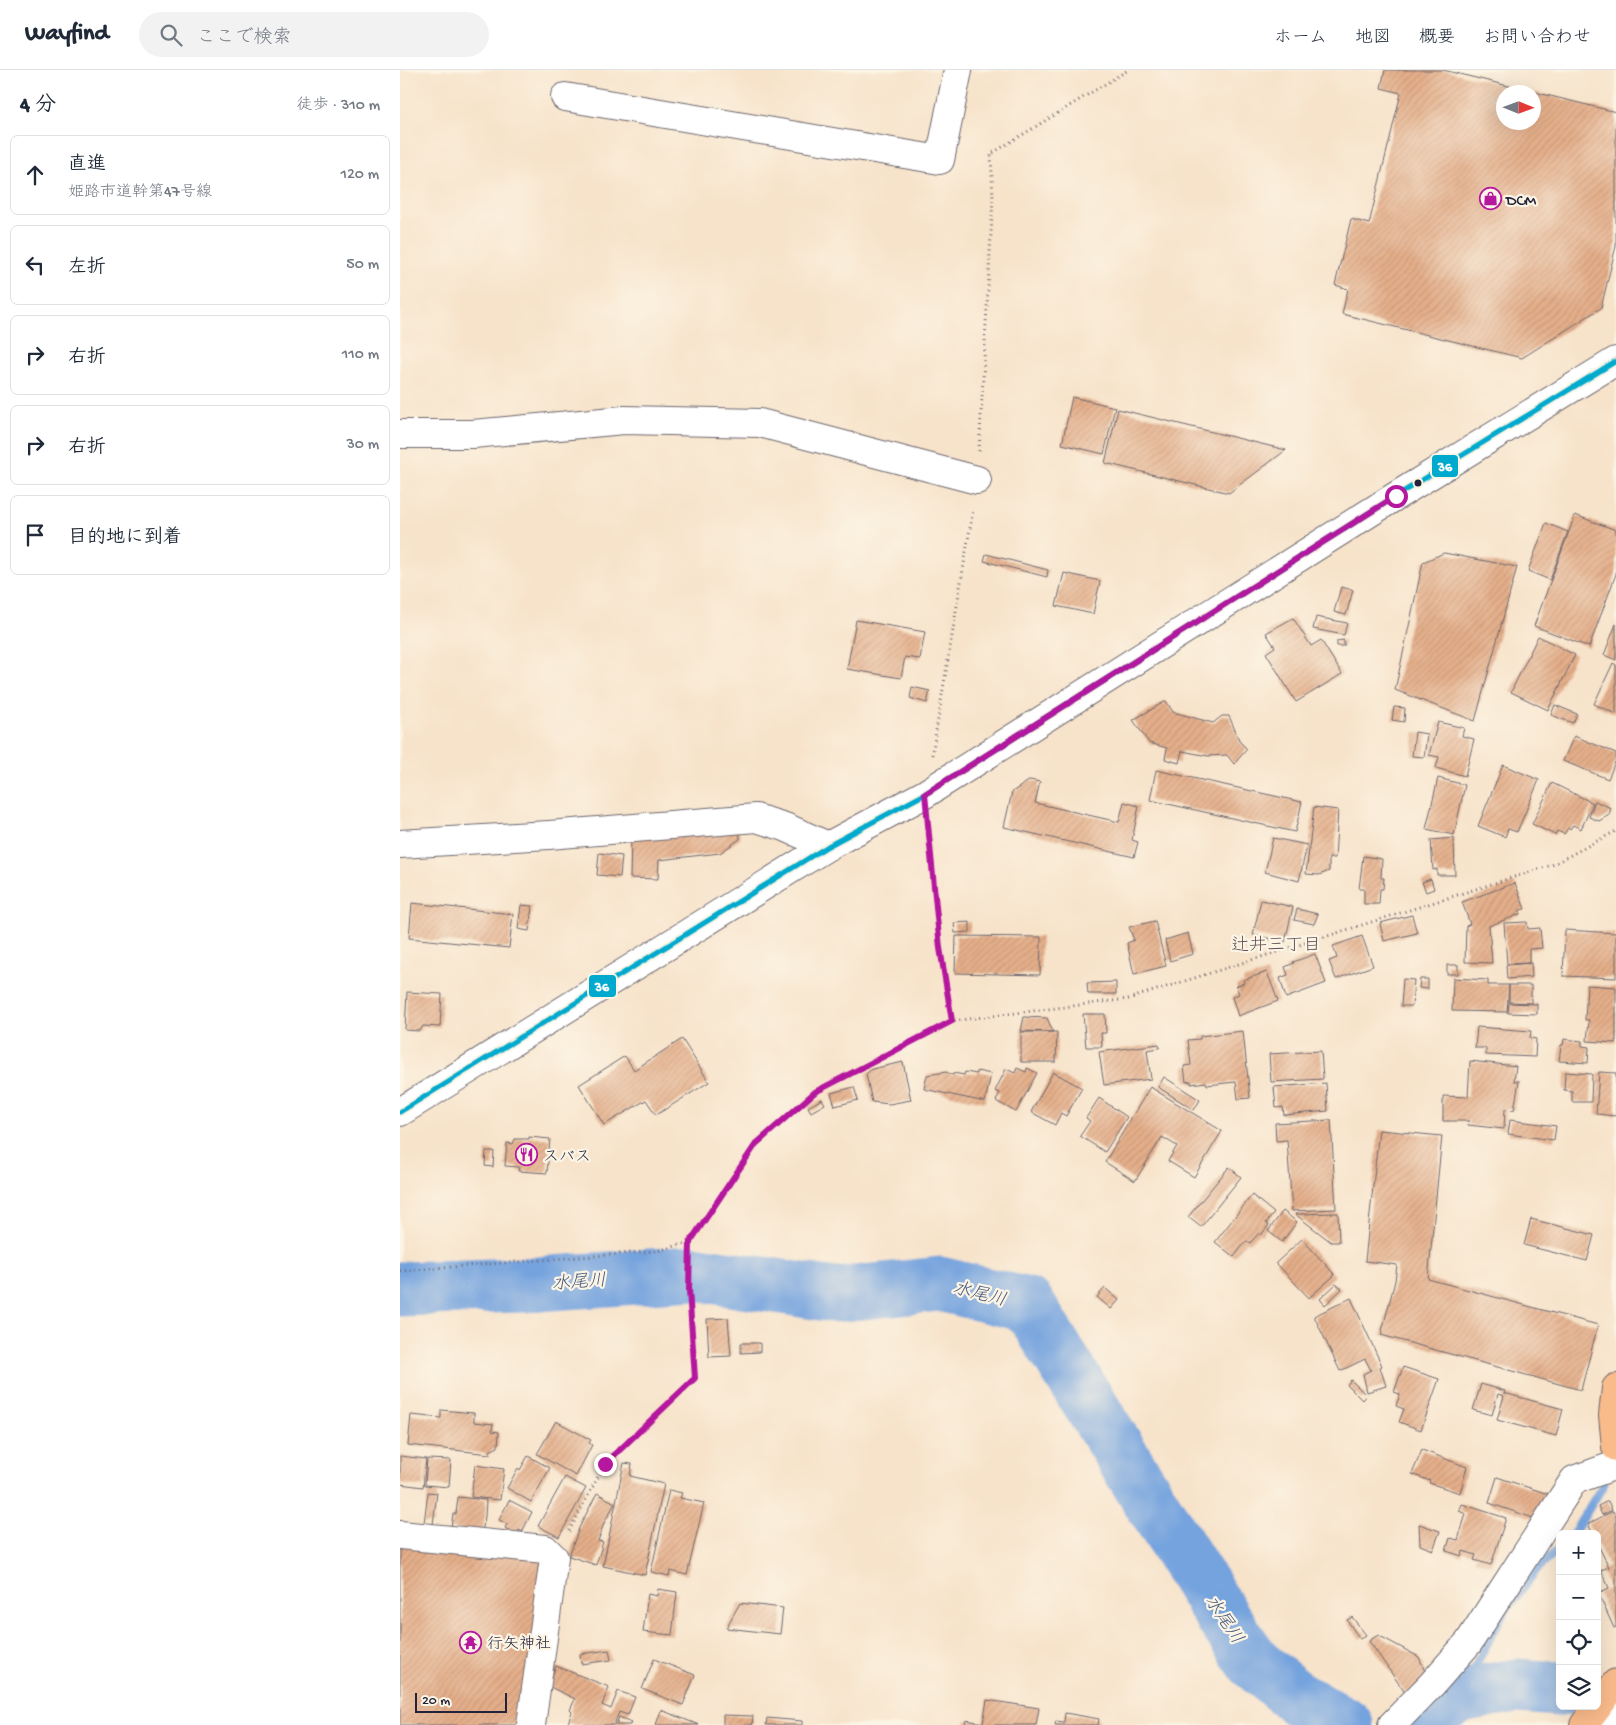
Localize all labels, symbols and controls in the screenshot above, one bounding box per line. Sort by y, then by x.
search box [139,12,489,57]
text: Wayfind [25,20,109,49]
icon: search [157,21,185,49]
text: ここで検索 [197,27,292,50]
text: ホーム [1274,28,1327,49]
text: 地図 [1355,28,1391,49]
text: 概要 [1419,28,1455,49]
text: お問い合わせ [1483,28,1591,49]
north arrow [1496,85,1541,130]
text: 4 分 [20,94,56,119]
text: 徒歩 · 310 m [296,97,380,116]
text: 直進 [68,154,106,177]
icon: ahead [21,161,49,189]
text: 120 m [340,166,379,185]
text: 姫路市道幹第47号線 [68,184,212,203]
shop icon: DCM [1478,187,1502,211]
place label: DCM [1505,193,1537,212]
icon: left [21,251,49,279]
text: 50 m [346,256,379,275]
text: 左折 [68,257,106,280]
icon: right [21,341,49,369]
text: 110 m [342,346,379,365]
text: 右折 [68,347,106,370]
icon: right [21,431,49,459]
text: 30 m [346,436,379,455]
text: 右折 [68,437,106,460]
line badge: 36 [1431,454,1459,478]
text: 36 [1437,460,1453,477]
unlabelled marker [1413,478,1423,488]
route start [1385,485,1408,508]
icon: arrive [21,521,49,549]
text: 目的地に到着 [68,527,182,550]
district label: 辻井三丁目 [1231,935,1321,957]
line badge: 36 [588,974,617,998]
text: 36 [594,980,610,997]
restaurant icon: スバス [515,1143,539,1167]
place label: スバス [543,1149,591,1168]
water label: 水尾川 [551,1270,607,1296]
water label: 水尾川 [951,1278,1008,1312]
route end [594,1453,617,1476]
map controls [1556,1530,1601,1710]
button: + [1556,1530,1601,1575]
button: − [1556,1575,1601,1620]
water label: 水尾川 [1199,1592,1248,1649]
button: locate [1556,1620,1601,1665]
temple icon: 行矢神社 [459,1630,483,1654]
place label: 行矢神社 [487,1635,551,1655]
button: layers [1556,1665,1601,1710]
scale bar [415,1690,508,1713]
text: 20 m [422,1693,450,1710]

